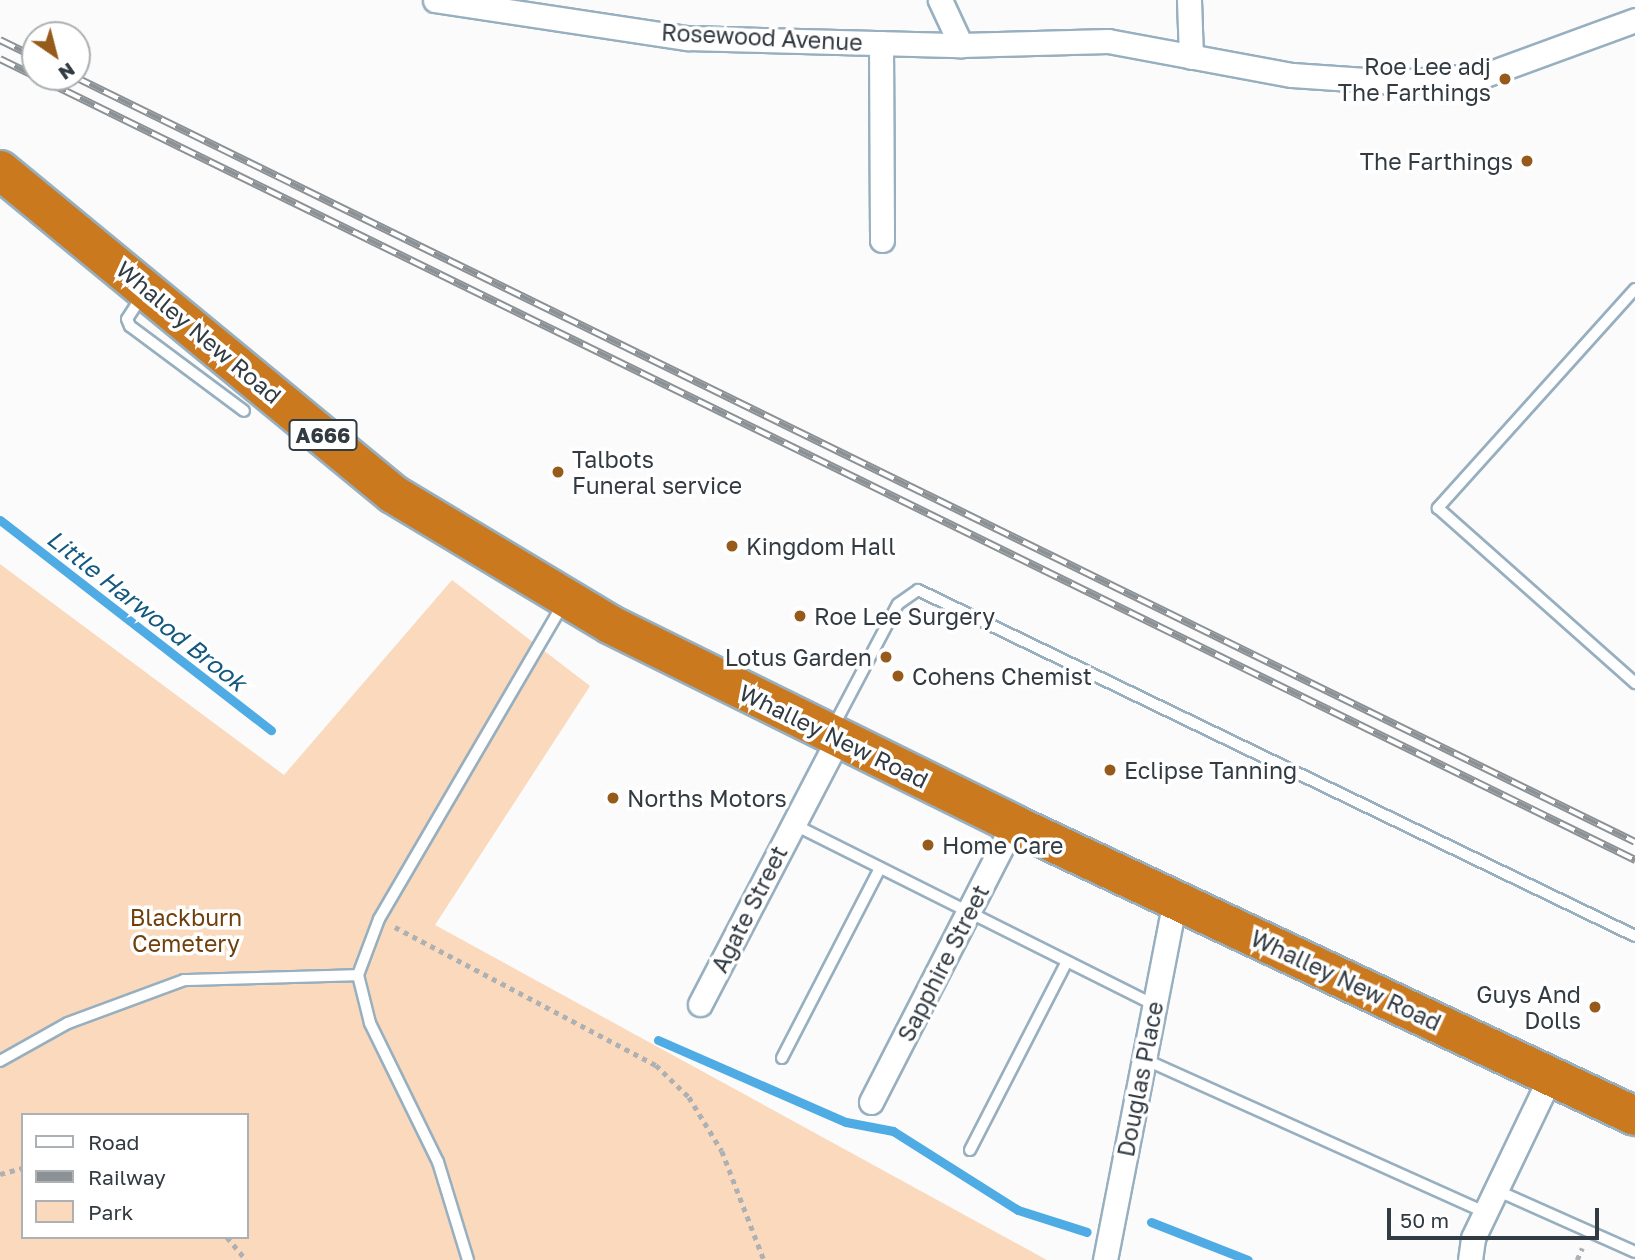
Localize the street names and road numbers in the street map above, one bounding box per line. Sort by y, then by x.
street label: Rosewood Avenue [661,18,863,56]
street label: Whalley New Road [111,255,287,409]
road number: A666 [288,418,358,452]
street label: Whalley New Road [735,678,933,794]
street label: Agate Street [705,841,793,977]
street label: Sapphire Street [892,880,994,1046]
street label: Whalley New Road [1247,924,1445,1036]
street label: Douglas Place [1111,999,1169,1159]

